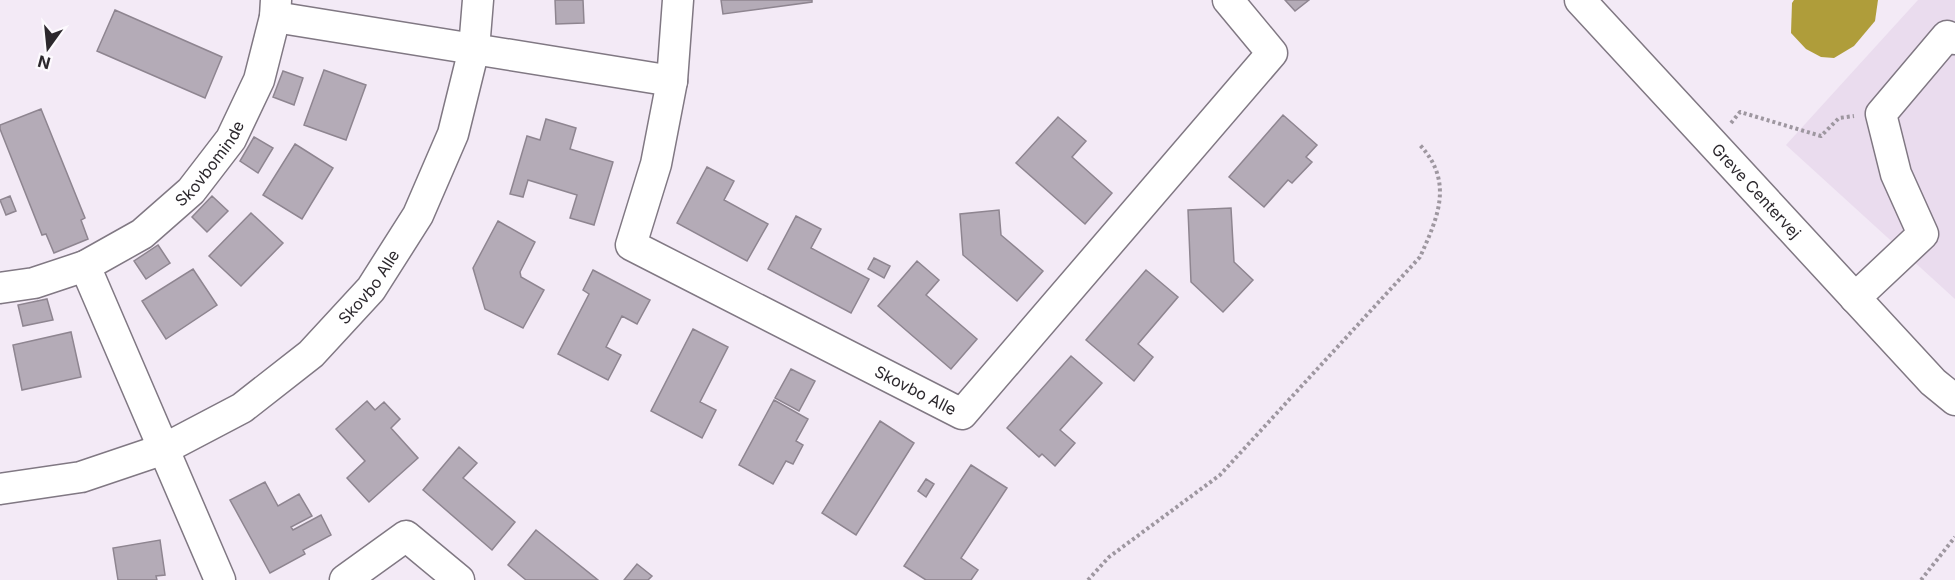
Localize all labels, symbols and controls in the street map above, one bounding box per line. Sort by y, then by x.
north arrow [18,18,78,78]
text: N [36,51,53,74]
street label: Skovbominde [171,117,248,210]
street label: Greve Centervej [1708,139,1805,243]
street label: Skovbo Alle [334,246,403,328]
street label: Skovbo Alle [871,361,960,419]

